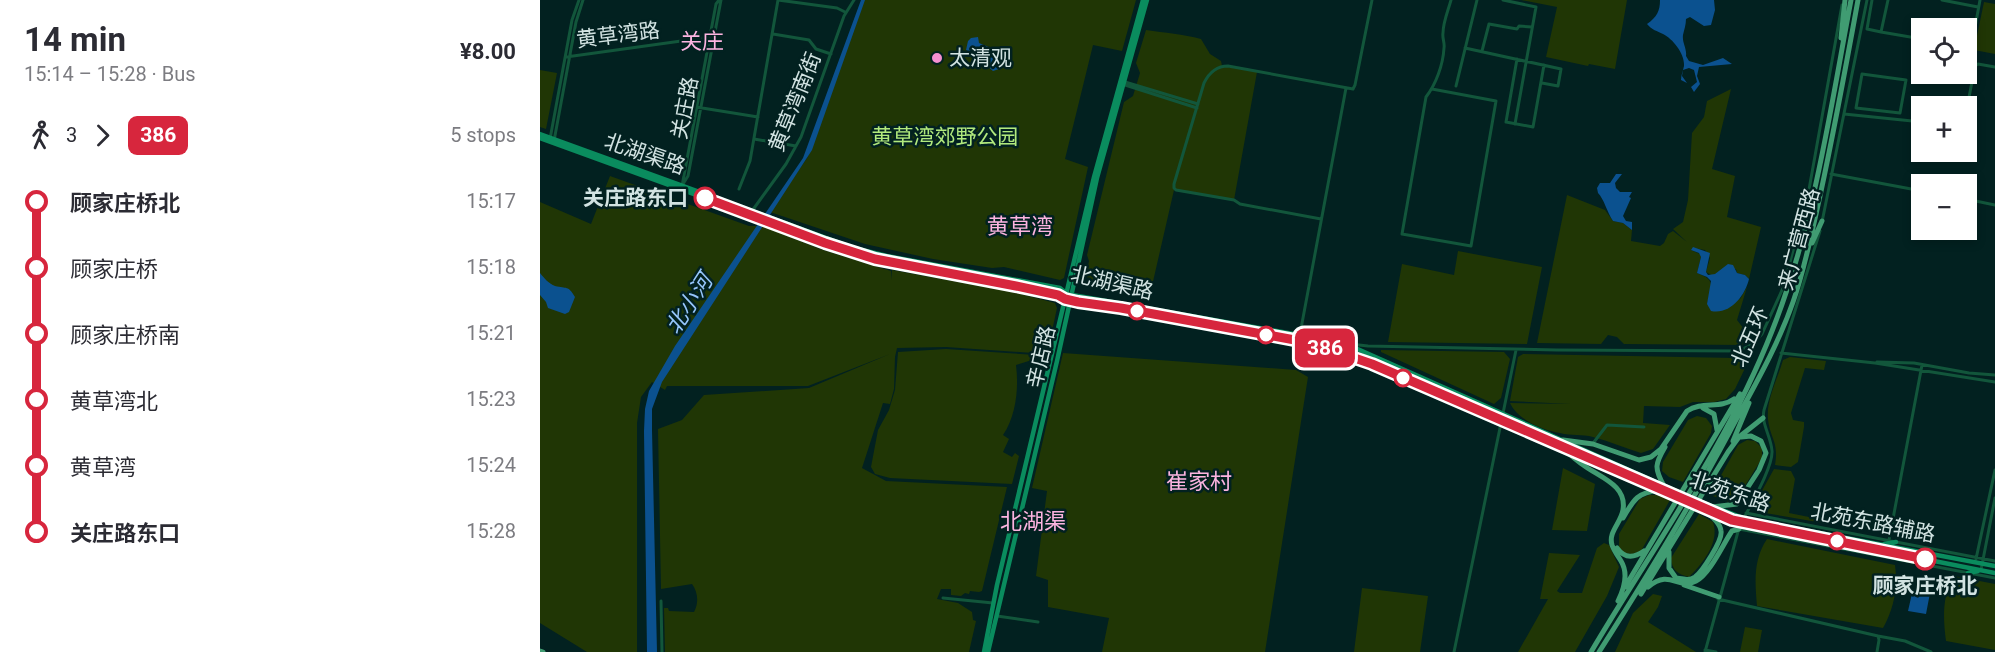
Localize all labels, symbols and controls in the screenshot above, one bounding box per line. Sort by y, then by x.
street label: 黄草湾路 [575,18,661,52]
map controls [1911,18,1977,240]
button: locate [1911,18,1977,84]
text: 14 min [24,20,126,59]
district label: 关庄 [680,29,724,54]
text: ¥8.00 [460,39,516,64]
place label: 太清观 [949,46,1012,70]
street label: 黄草湾南街 [764,49,826,155]
marker: 太清观 [930,51,944,65]
text: 15:14 – 15:28 · Bus [24,62,196,86]
street label: 关庄路 [667,75,703,141]
button: + [1911,96,1977,162]
icon: walk [24,119,57,152]
icon: forward [86,119,119,152]
text: 3 [66,123,77,147]
text: 386 [140,123,176,147]
text: 5 stops [450,123,516,147]
park label: 黄草湾郊野公园 [872,125,1019,149]
street label: 北湖渠路 [601,129,689,179]
button: − [1911,174,1977,240]
street label: 来广营西路 [1774,185,1824,293]
place label: 关庄路东口 [583,186,688,210]
marker: 关庄路东口 [694,187,716,209]
text: 15:17 [466,189,516,213]
text: 顾家庄桥北 [70,191,180,216]
district label: 黄草湾 [987,214,1053,239]
text: 15:18 [466,255,516,279]
text: 顾家庄桥 [70,257,158,282]
street label: 北湖渠路 [1068,262,1156,304]
water label: 北小河 [661,266,720,338]
unlabelled marker [1128,302,1146,320]
street label: 北五环 [1727,303,1773,371]
text: 15:21 [466,321,516,345]
text: 顾家庄桥南 [70,323,180,348]
street label: 辛店路 [1022,324,1060,390]
unlabelled marker [1257,326,1275,344]
line badge: 386 [1290,328,1360,368]
text: 386 [1307,336,1343,360]
unlabelled marker [1394,369,1412,387]
text: 15:23 [466,387,516,411]
text: 黄草湾北 [70,389,158,414]
text: 15:24 [466,453,516,477]
text: 黄草湾 [70,455,136,480]
street label: 北苑东路 [1686,467,1774,517]
district label: 崔家村 [1166,469,1232,494]
street label: 北苑东路辅路 [1809,499,1937,547]
district label: 北湖渠 [1000,509,1066,534]
text: 15:28 [466,519,516,543]
text: 关庄路东口 [70,521,180,546]
unlabelled marker [1828,532,1846,550]
marker: 顾家庄桥北 [1914,548,1936,570]
place label: 顾家庄桥北 [1873,574,1978,598]

